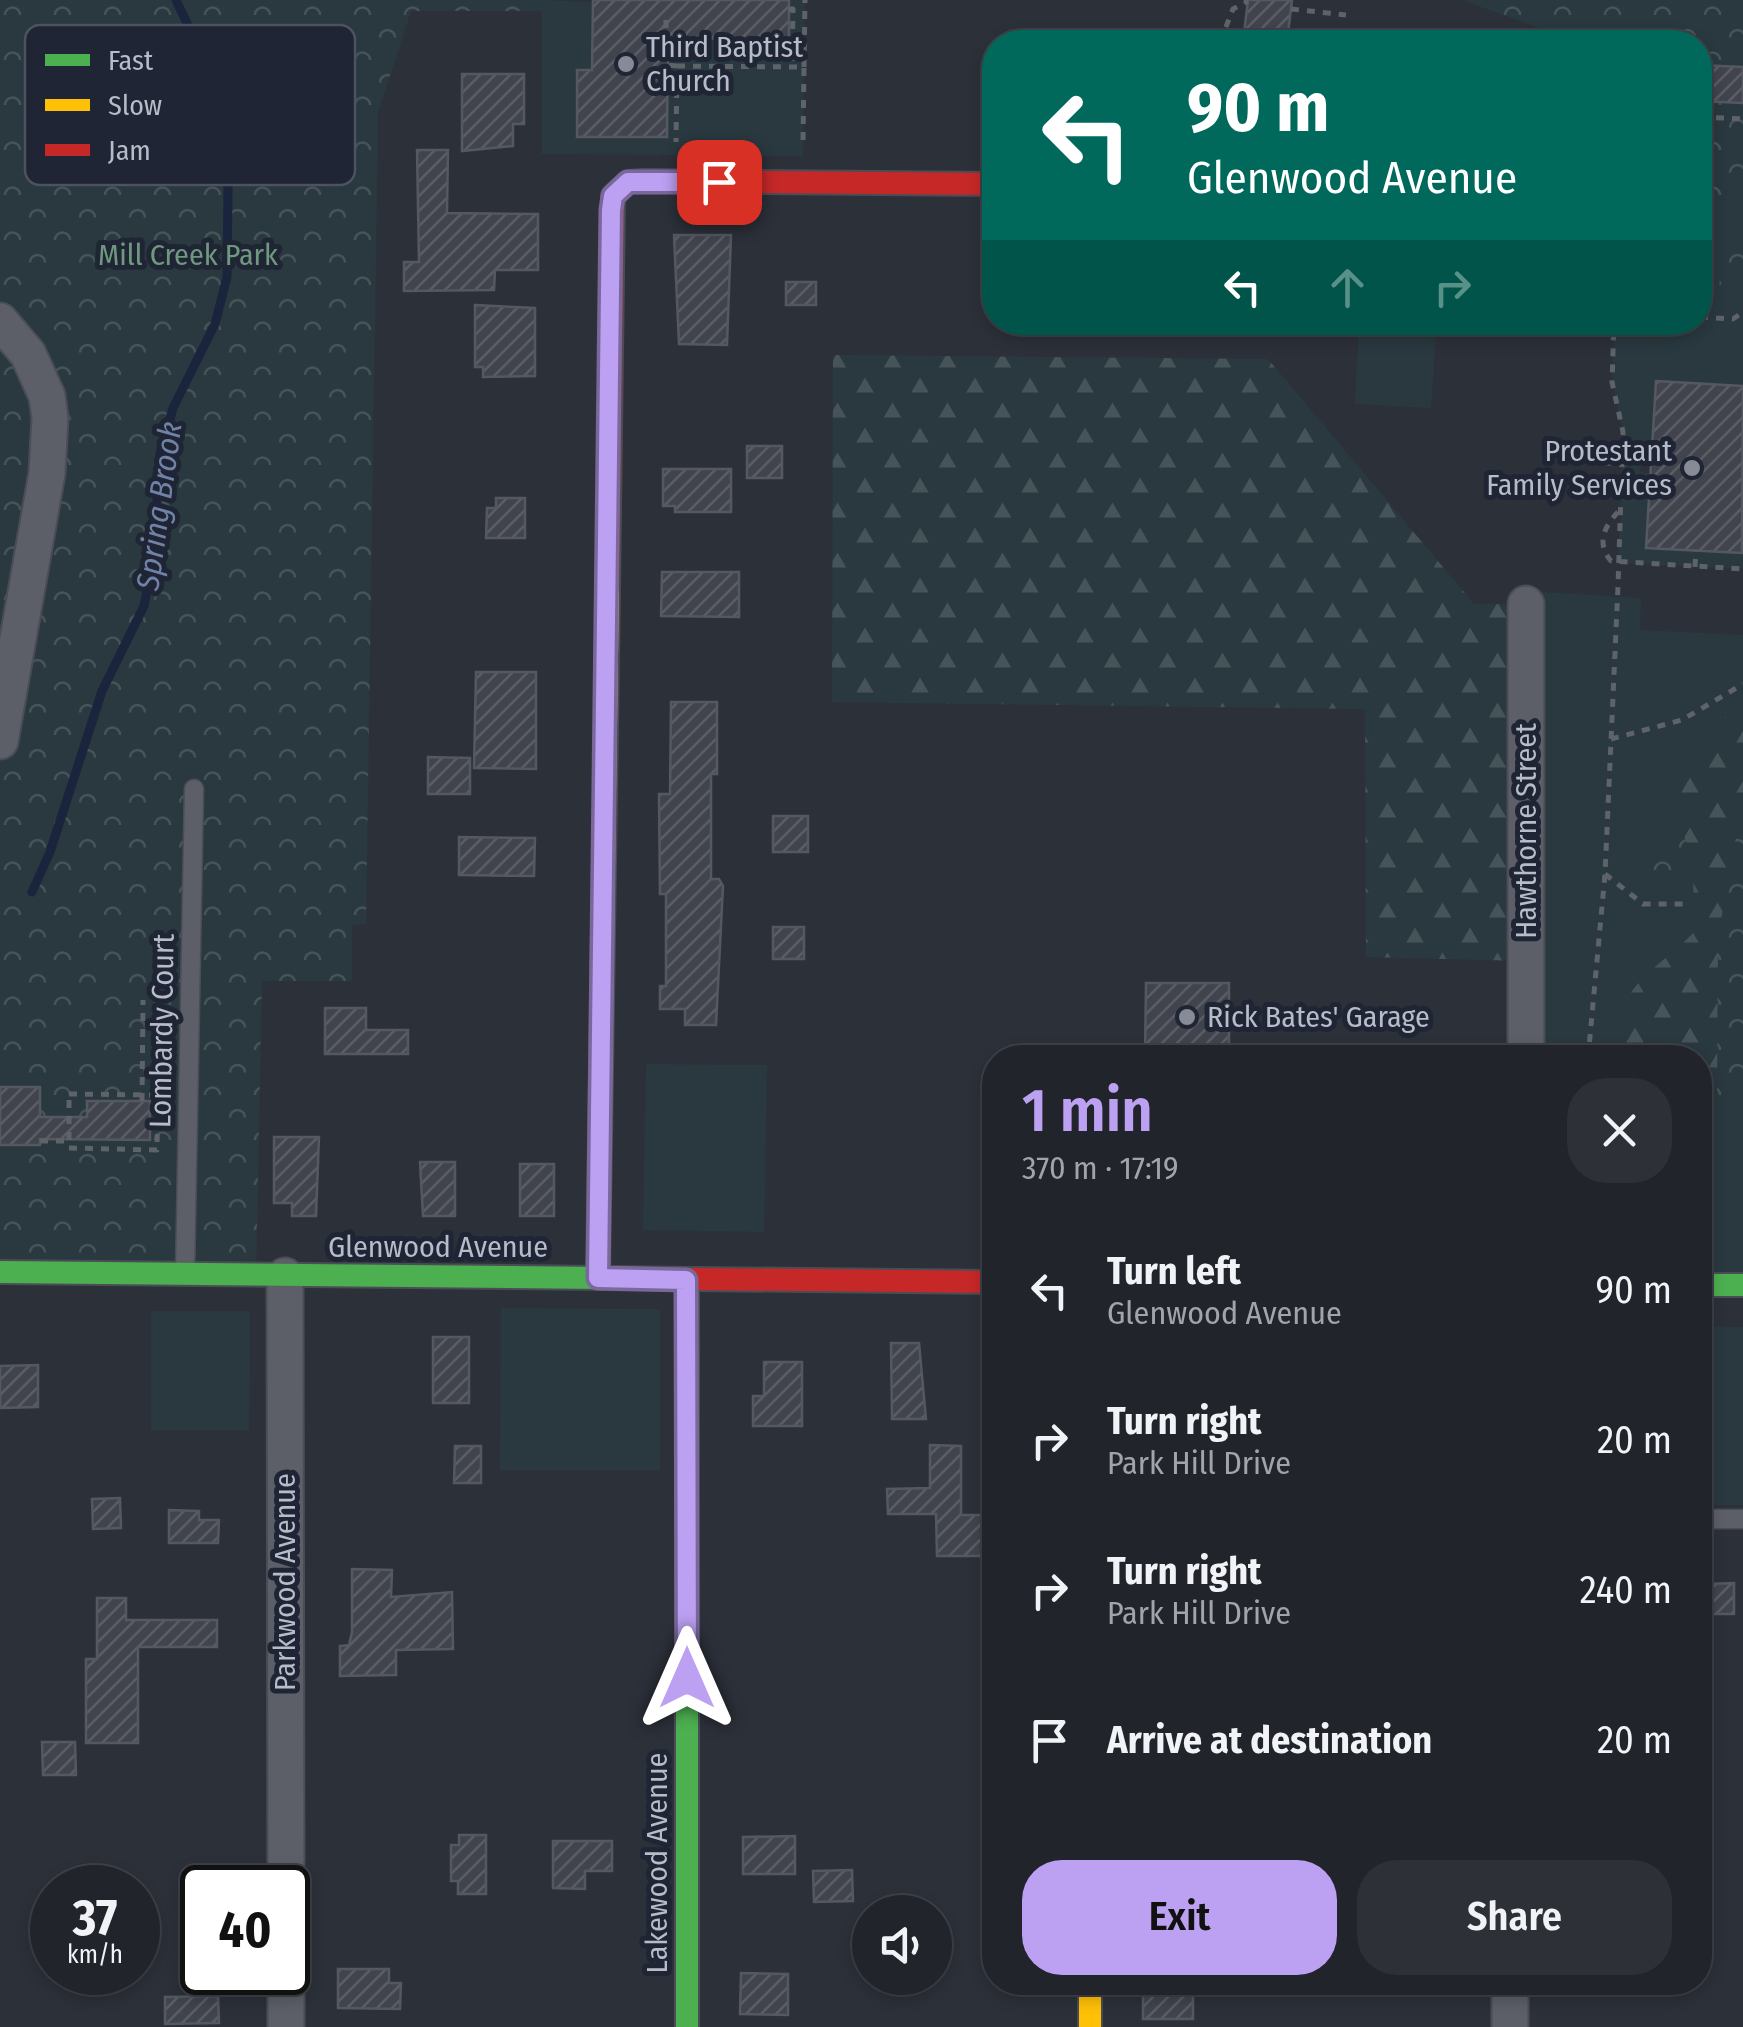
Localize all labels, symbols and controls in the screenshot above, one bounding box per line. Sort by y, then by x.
legend [25,25,355,185]
place label: Third Baptist Church [646,29,803,99]
text: Fast [108,44,154,77]
marker: Third Baptist Church [615,53,637,75]
text: 90 m [1187,66,1329,150]
icon: left [1022,70,1152,200]
text: Slow [108,89,162,122]
text: Jam [108,134,151,167]
pin [677,140,762,225]
text: Glenwood Avenue [1187,151,1517,205]
icon: arrive [692,155,747,210]
park label: Mill Creek Park [98,237,278,273]
icon: left [1215,260,1270,315]
icon: ahead [1320,260,1375,315]
icon: right [1425,260,1480,315]
water label: Spring Brook [128,419,190,594]
place label: Protestant Family Services [1486,433,1672,503]
marker: Protestant Family Services [1681,457,1703,479]
street label: Hawthorne Street [1508,723,1544,939]
street label: Lombardy Court [142,933,182,1129]
place label: Rick Bates' Garage [1207,999,1430,1035]
marker: Rick Bates' Garage [1176,1006,1198,1028]
text: 1 min [1022,1075,1153,1147]
button: close [1567,1078,1672,1183]
text: 370 m · 17:19 [1022,1149,1178,1187]
street label: Glenwood Avenue [328,1229,548,1265]
text: Turn left [1107,1248,1241,1294]
icon: left [1022,1263,1077,1318]
text: 90 m [1596,1267,1672,1313]
text: Glenwood Avenue [1107,1294,1342,1332]
text: Turn right [1107,1398,1261,1444]
icon: right [1022,1413,1077,1468]
text: 20 m [1597,1417,1672,1463]
text: Park Hill Drive [1107,1444,1291,1482]
street label: Parkwood Avenue [267,1473,303,1691]
text: Turn right [1107,1548,1261,1594]
icon: right [1022,1563,1077,1618]
text: 240 m [1580,1567,1672,1613]
text: Park Hill Drive [1107,1594,1291,1632]
position arrow [635,1626,739,1730]
icon: arrive [1022,1713,1077,1768]
text: Arrive at destination [1107,1717,1432,1763]
text: 20 m [1597,1717,1672,1763]
street label: Lakewood Avenue [639,1753,675,1973]
button: Exit [1022,1860,1337,1975]
button: Share [1357,1860,1672,1975]
speed limit sign: 40 [180,1865,310,1995]
text: 37 [73,1888,117,1948]
map controls [852,1895,952,1995]
button: sound [852,1895,952,1995]
text: km/h [67,1940,123,1970]

